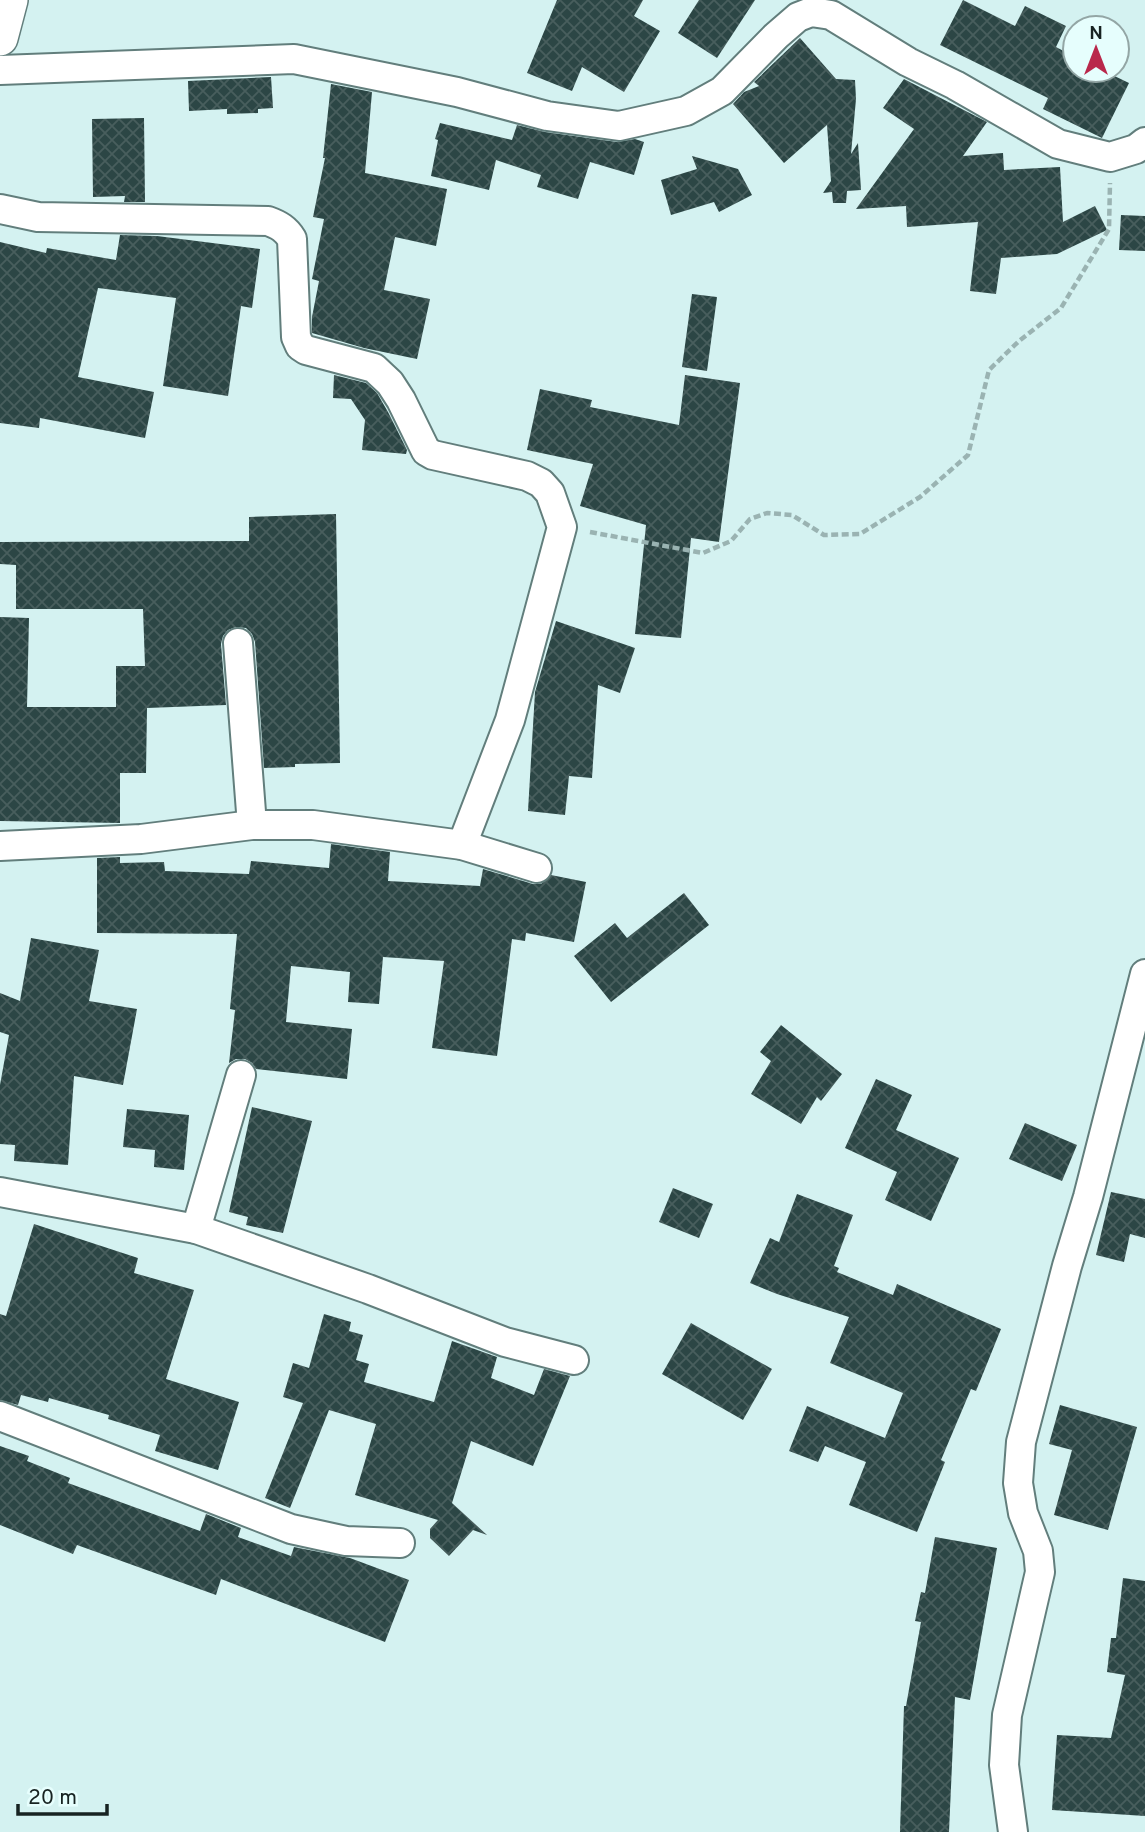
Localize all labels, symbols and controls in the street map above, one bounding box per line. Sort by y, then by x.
north arrow [1061,14,1131,84]
text: N [1089,22,1103,46]
scale bar [18,1772,107,1816]
text: 20 m [28,1785,77,1812]

